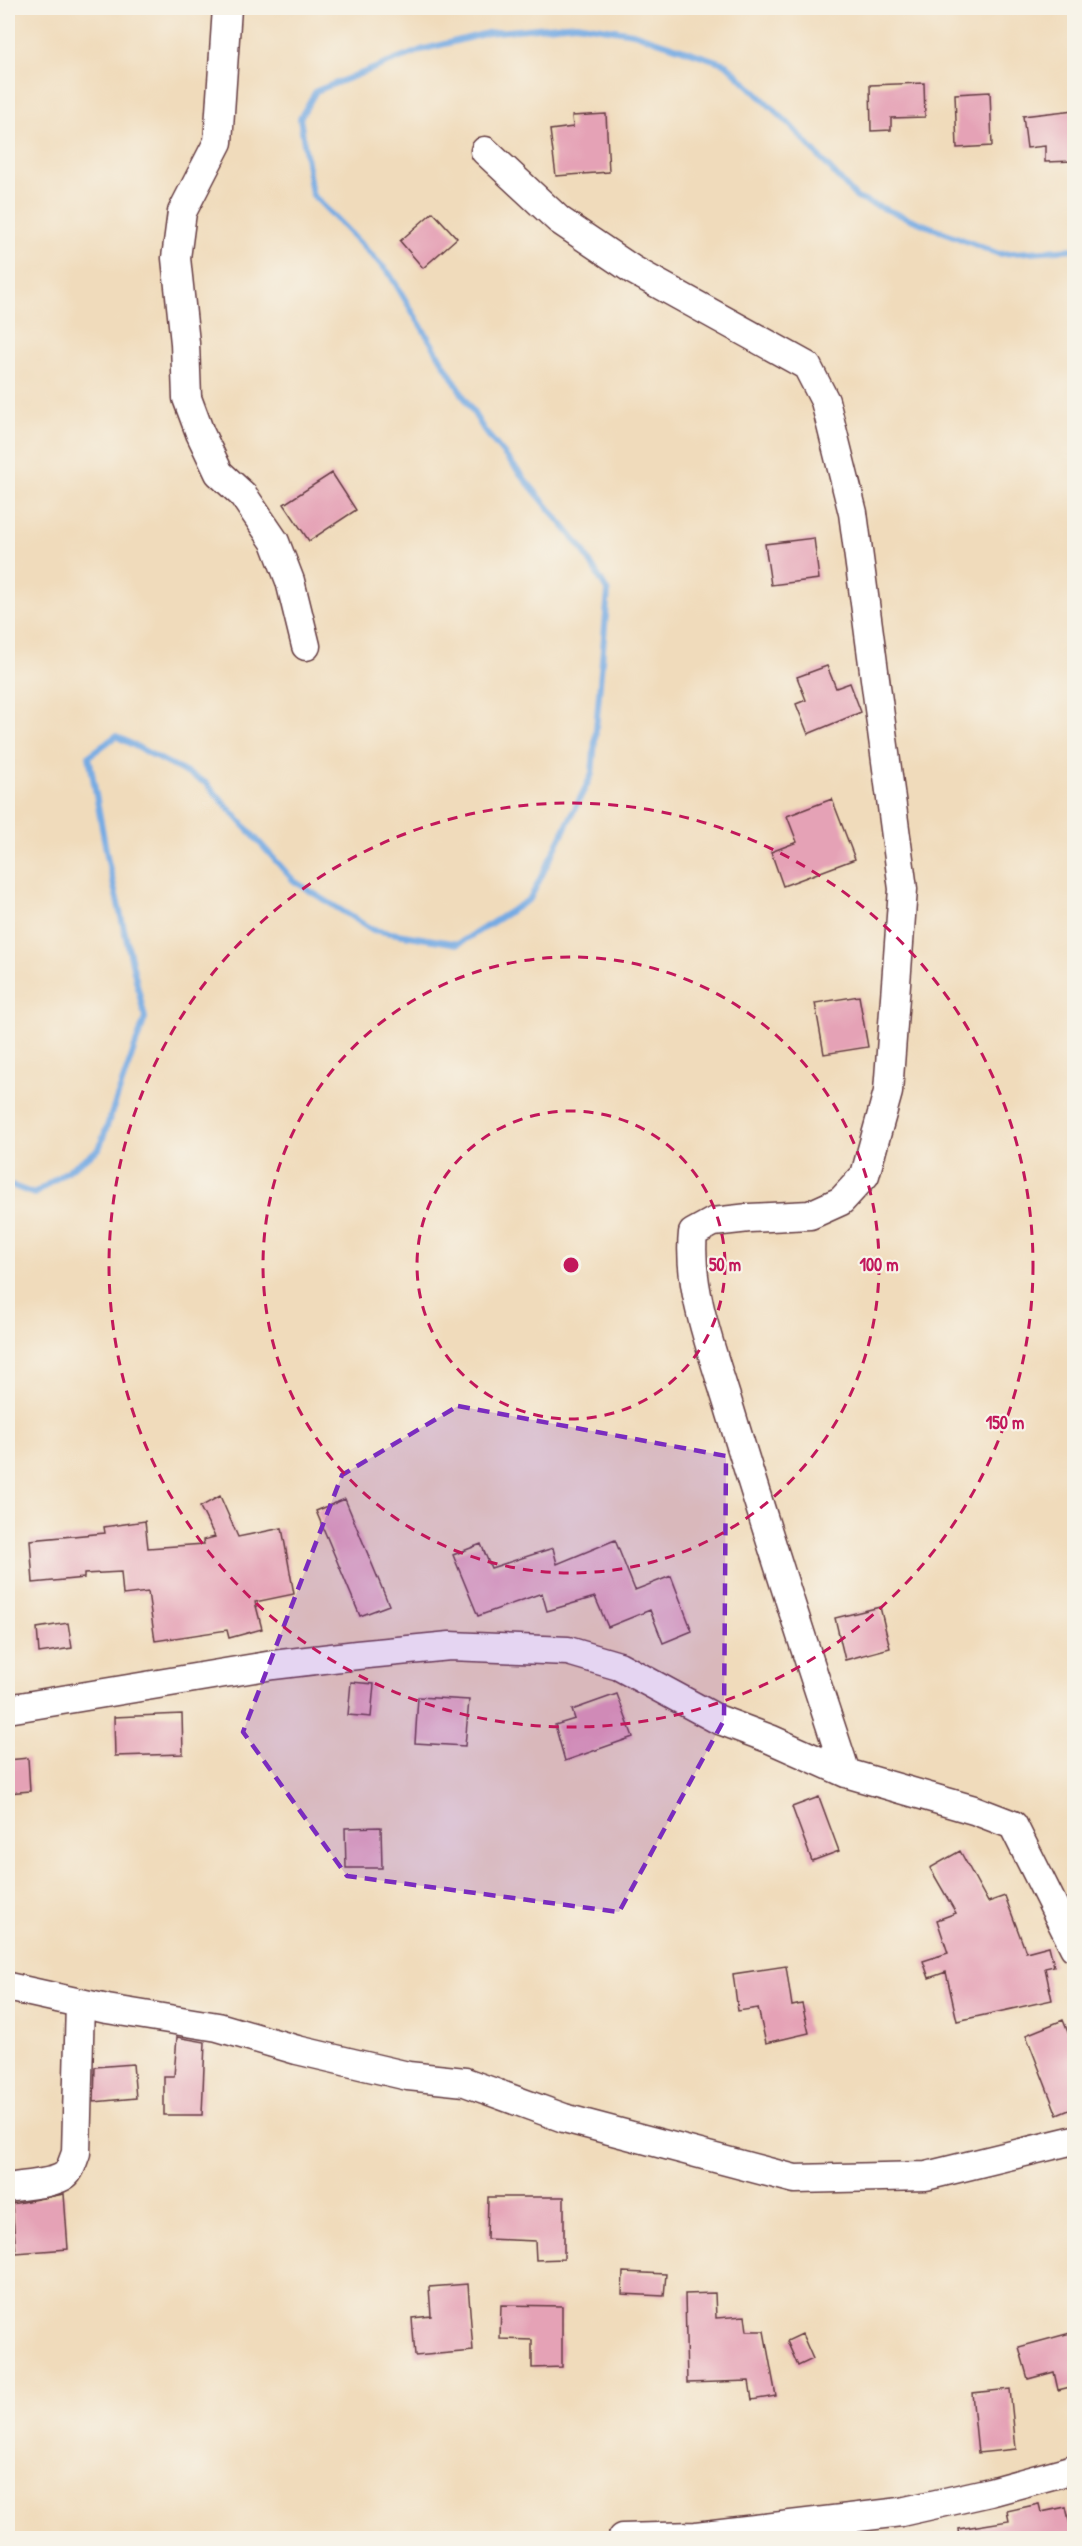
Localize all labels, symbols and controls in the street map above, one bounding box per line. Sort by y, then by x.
text: 50 m [709,1252,741,1277]
text: 100 m [859,1252,899,1277]
centre of rings [561,1255,581,1275]
text: 150 m [986,1410,1024,1435]

